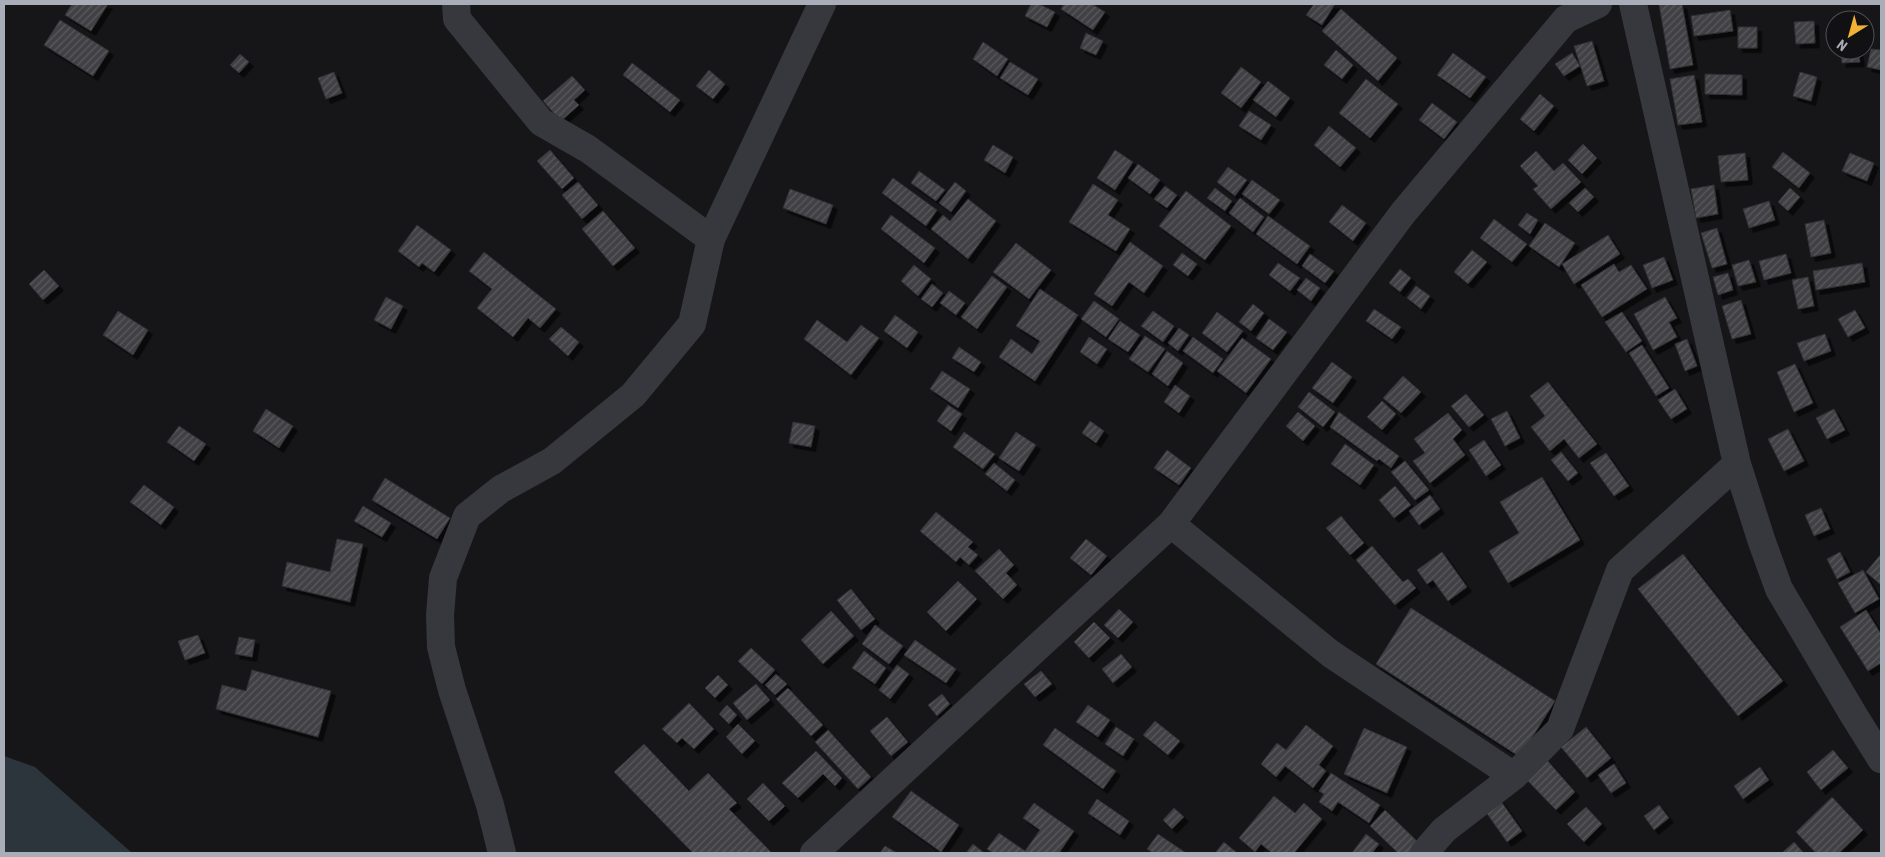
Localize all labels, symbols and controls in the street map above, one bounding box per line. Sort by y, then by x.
north arrow [1825,10,1875,60]
text: N [1834,36,1850,54]

